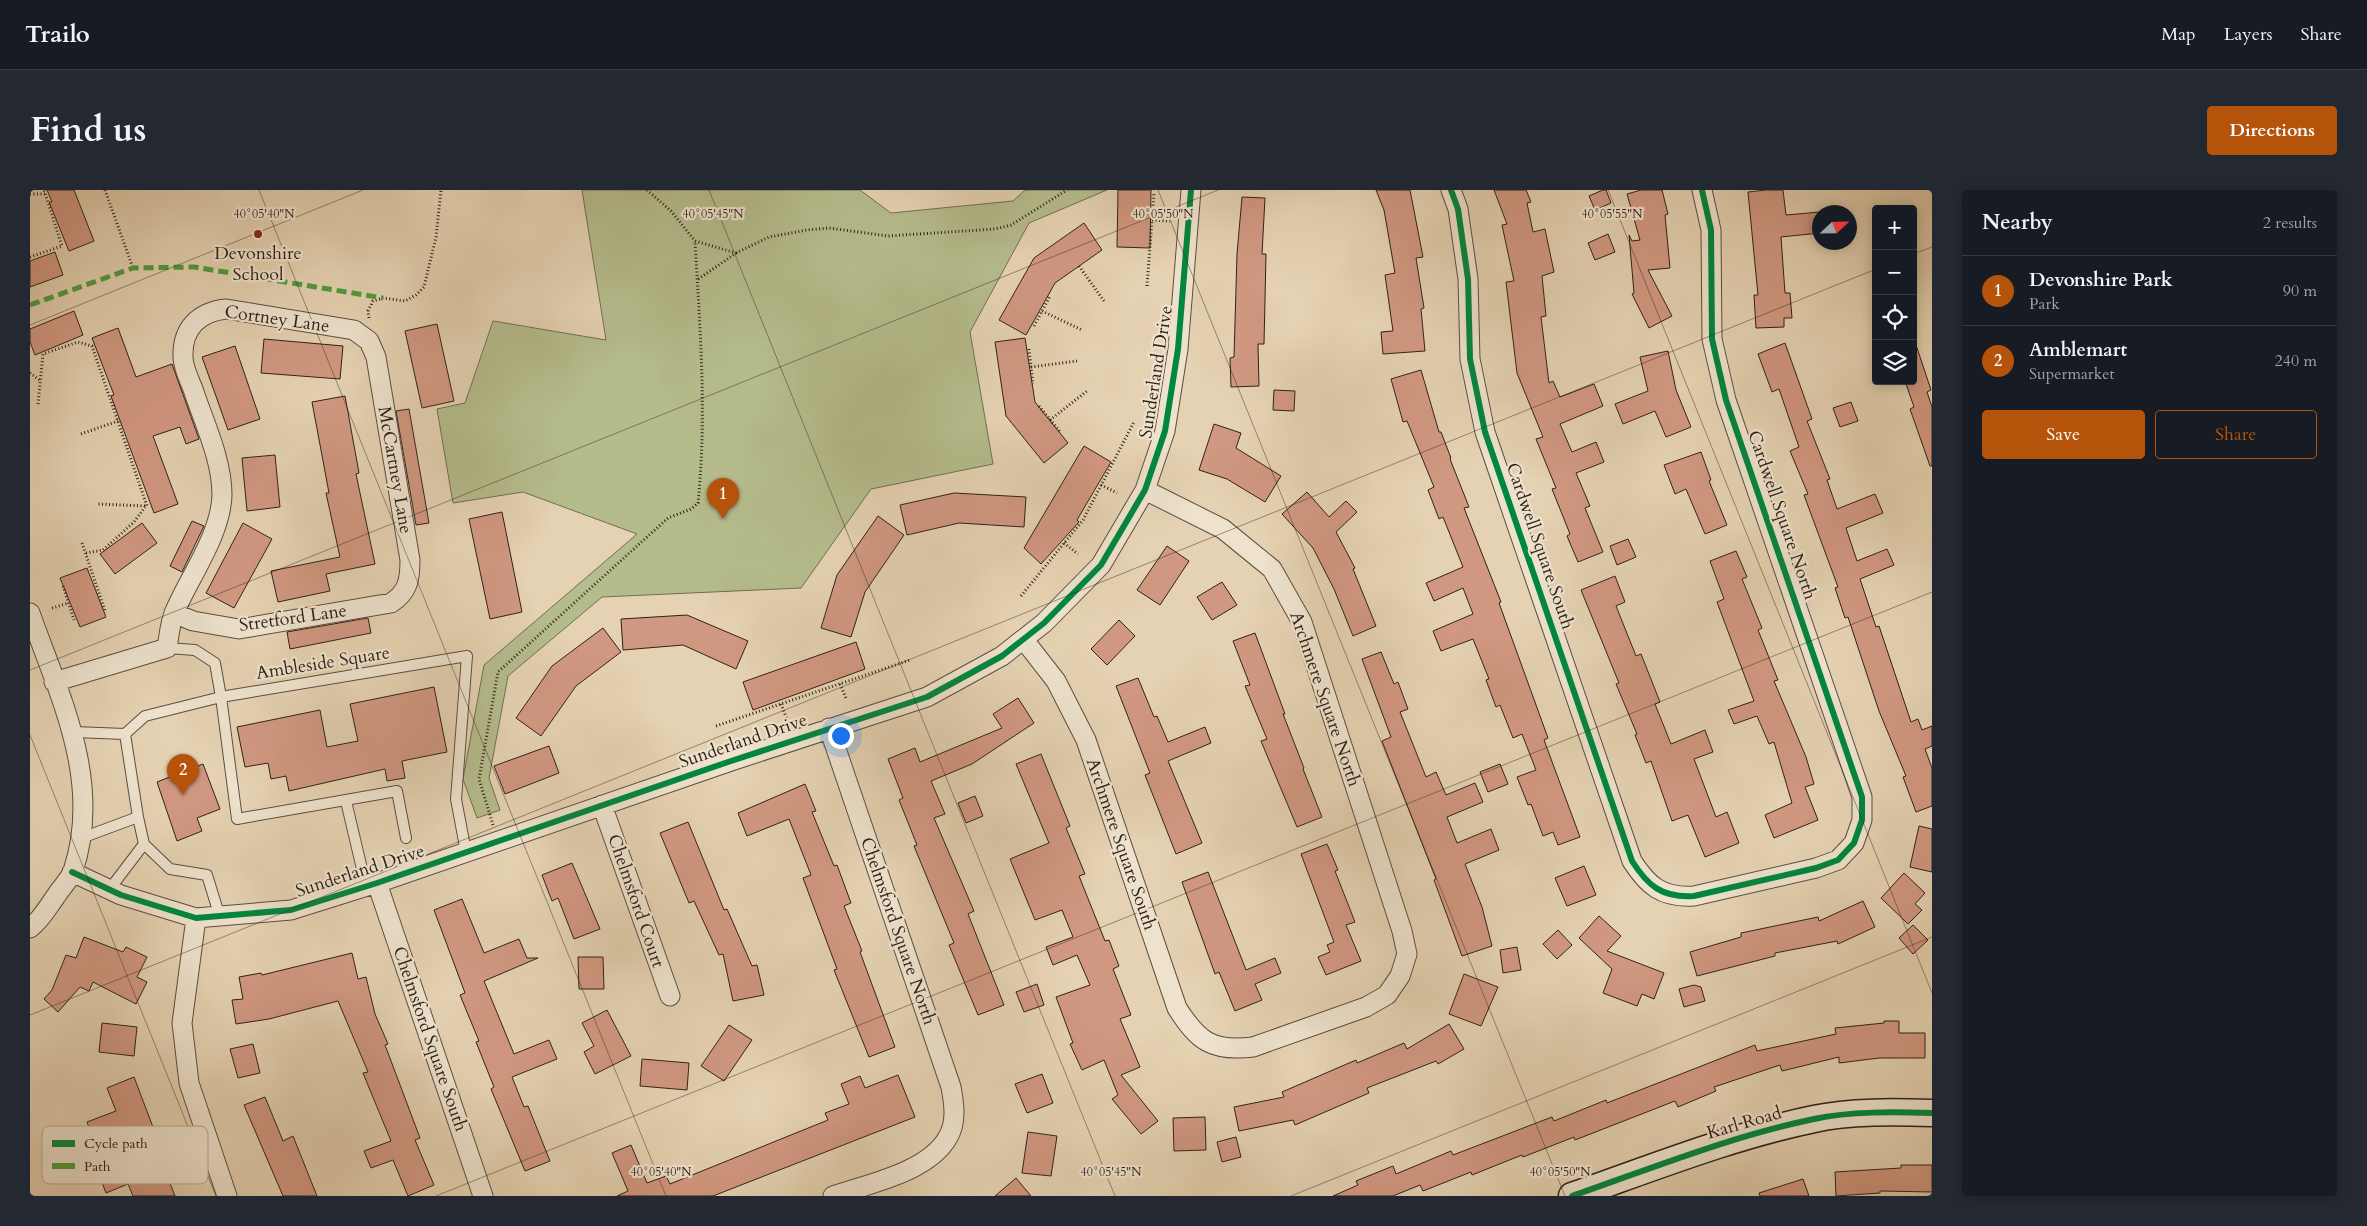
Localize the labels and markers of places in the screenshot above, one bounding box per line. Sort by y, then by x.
marker: Devonshire School [252,228,264,240]
place label: Devonshire School [214,241,302,287]
pin: 1 [707,478,739,519]
pin: 2 [167,754,199,795]

